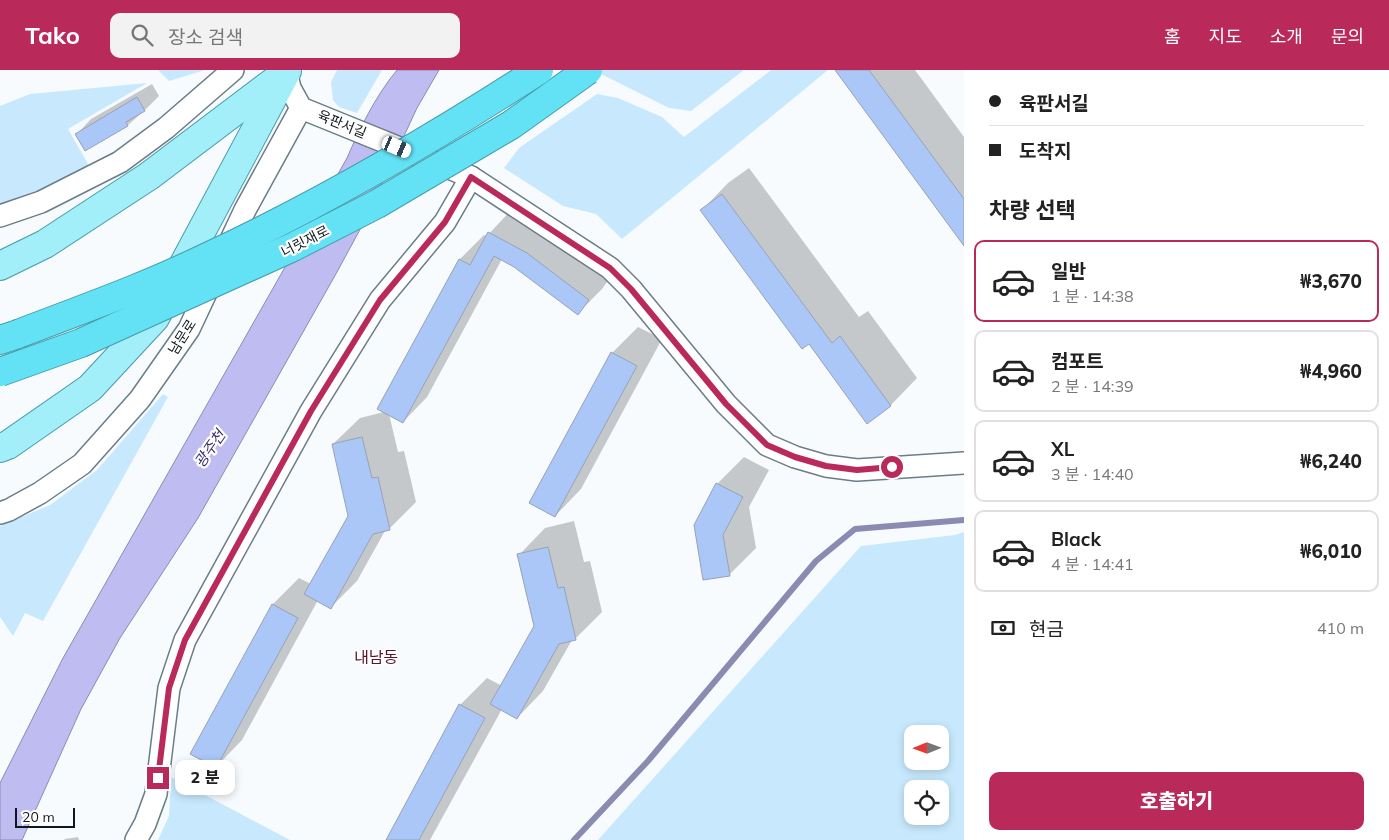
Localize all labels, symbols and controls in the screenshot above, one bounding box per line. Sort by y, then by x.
search box [110,13,460,58]
text: Tako [25,20,80,50]
icon: search [128,21,156,49]
text: 장소 검색 [168,25,243,49]
text: 홈 [1164,25,1181,48]
text: 지도 [1209,25,1242,48]
text: 소개 [1270,25,1303,48]
text: 문의 [1331,25,1364,48]
text: 육판서길 [1019,91,1089,115]
street label: 육판서길 [315,106,369,142]
car [380,134,413,160]
text: 도착지 [1019,139,1071,163]
text: 차량 선택 [989,196,1076,224]
street label: 너릿재로 [278,221,332,261]
icon: car [991,259,1036,304]
text: 일반 [1051,259,1086,283]
text: ₩3,670 [1300,269,1362,293]
text: 1 분 · 14:38 [1051,286,1134,306]
street label: 남문로 [164,316,200,358]
icon: car [991,349,1036,394]
text: 컴포트 [1051,349,1103,373]
text: ₩4,960 [1300,359,1362,383]
text: 2 분 · 14:39 [1051,376,1134,396]
water label: 광주천 [190,425,231,471]
text: XL [1051,437,1074,461]
icon: car [991,439,1036,484]
text: ₩6,240 [1300,449,1362,473]
route start [881,456,903,478]
text: 3 분 · 14:40 [1051,464,1134,484]
text: Black [1051,527,1101,551]
icon: car [991,529,1036,574]
text: ₩6,010 [1300,539,1362,563]
text: 4 분 · 14:41 [1051,554,1134,574]
icon: cash [989,614,1017,642]
text: 현금 [1029,617,1064,641]
text: 410 m [1317,618,1364,638]
district label: 내남동 [354,647,398,667]
north arrow [904,725,949,770]
map controls [904,725,949,825]
callout: 2 분 [176,760,236,796]
route end [147,767,169,789]
text: 2 분 [191,767,219,787]
button: 호출하기 [989,772,1364,830]
button: locate [904,780,949,825]
scale bar [15,805,75,828]
text: 20 m [22,808,55,826]

